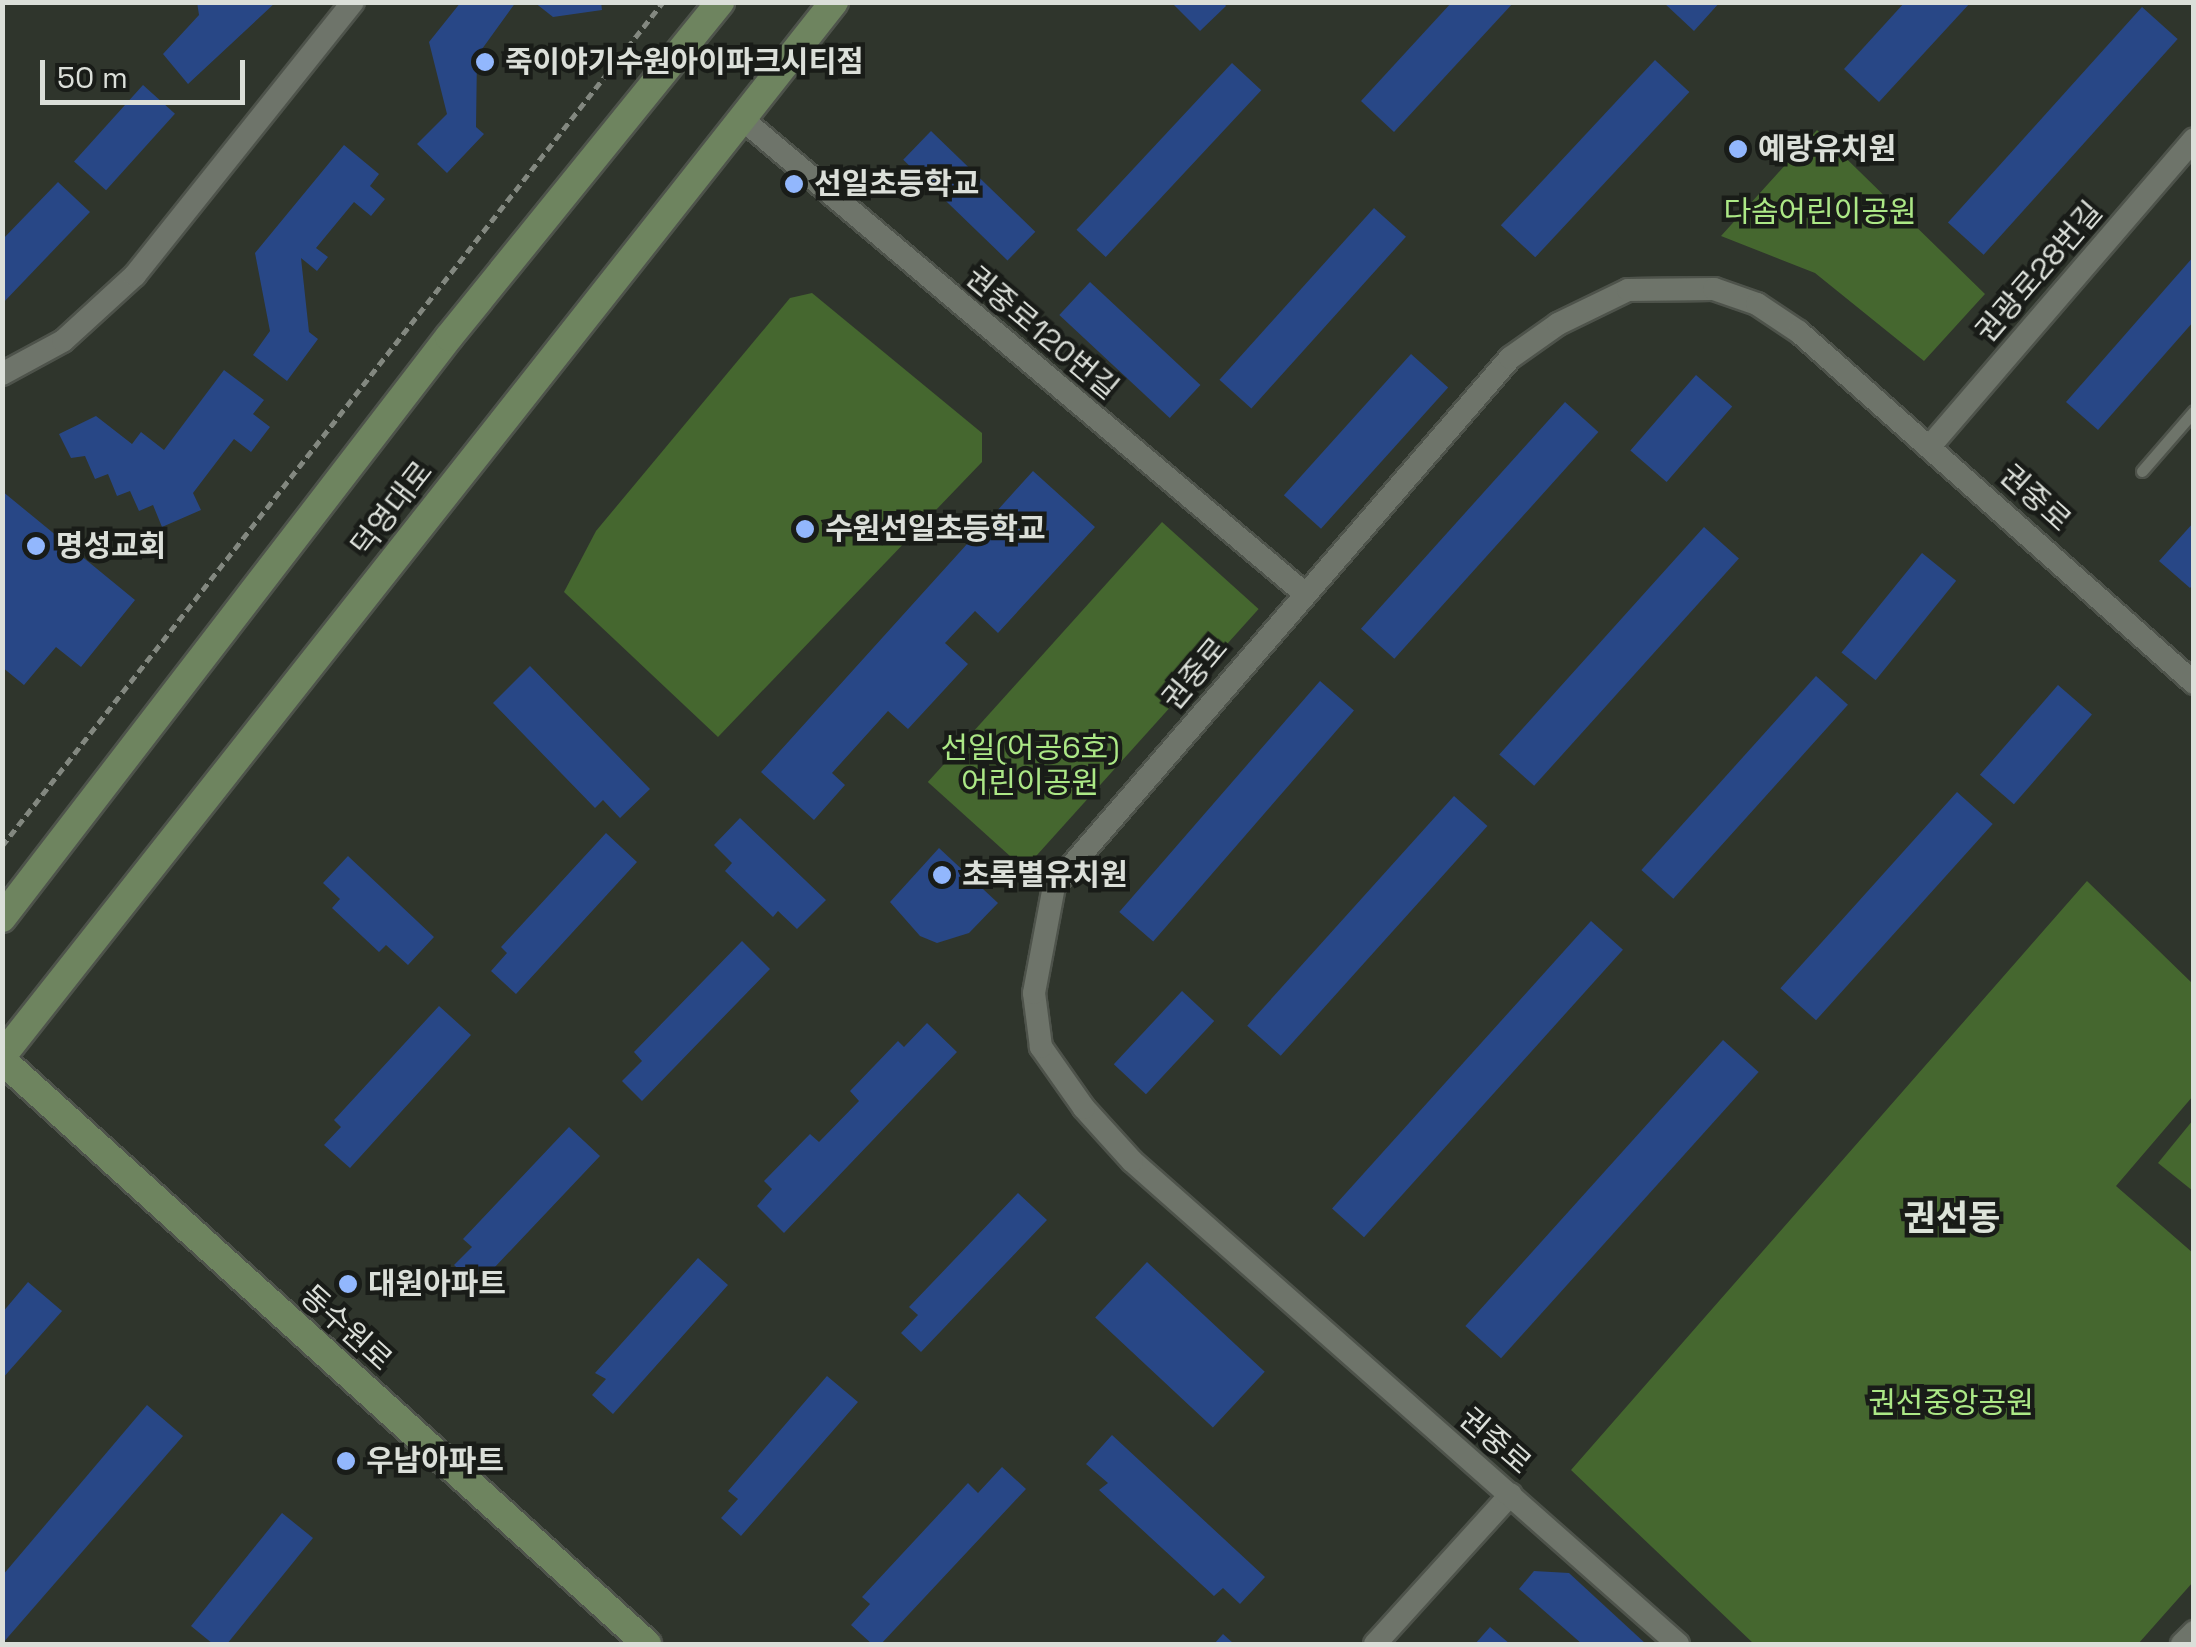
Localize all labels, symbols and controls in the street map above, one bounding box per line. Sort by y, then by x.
scale bar [45,40,250,102]
place label: 죽이야기수원아이파크시티점 [505,44,864,80]
marker: 죽이야기수원아이파크시티점 [474,51,496,73]
text: 50 m [57,58,128,97]
place label: 예랑유치원 [1758,131,1896,167]
marker: 예랑유치원 [1727,138,1749,160]
place label: 선일초등학교 [814,166,980,202]
marker: 선일초등학교 [783,173,805,195]
park label: 다솜어린이공원 [1723,194,1917,230]
street label: 권광로28번길 [1968,194,2110,350]
street label: 권중로120번길 [958,259,1126,407]
street label: 덕영대로 [344,454,440,564]
street label: 권중로 [1992,457,2078,539]
place label: 수원선일초등학교 [825,511,1046,547]
marker: 수원선일초등학교 [794,518,816,540]
place label: 명성교회 [56,528,166,564]
marker: 명성교회 [25,535,47,557]
street label: 권중로 [1155,631,1235,717]
park label: 선일(어공6호) 어린이공원 [940,730,1120,800]
place label: 초록별유치원 [962,857,1128,893]
marker: 초록별유치원 [931,864,953,886]
district label: 권선동 [1904,1197,2000,1239]
place label: 대원아파트 [368,1266,506,1302]
marker: 대원아파트 [337,1273,359,1295]
street label: 동수원로 [293,1278,399,1378]
park label: 권선중앙공원 [1868,1385,2034,1421]
street label: 권중로 [1452,1400,1538,1482]
place label: 우남아파트 [366,1443,504,1479]
marker: 우남아파트 [335,1450,357,1472]

